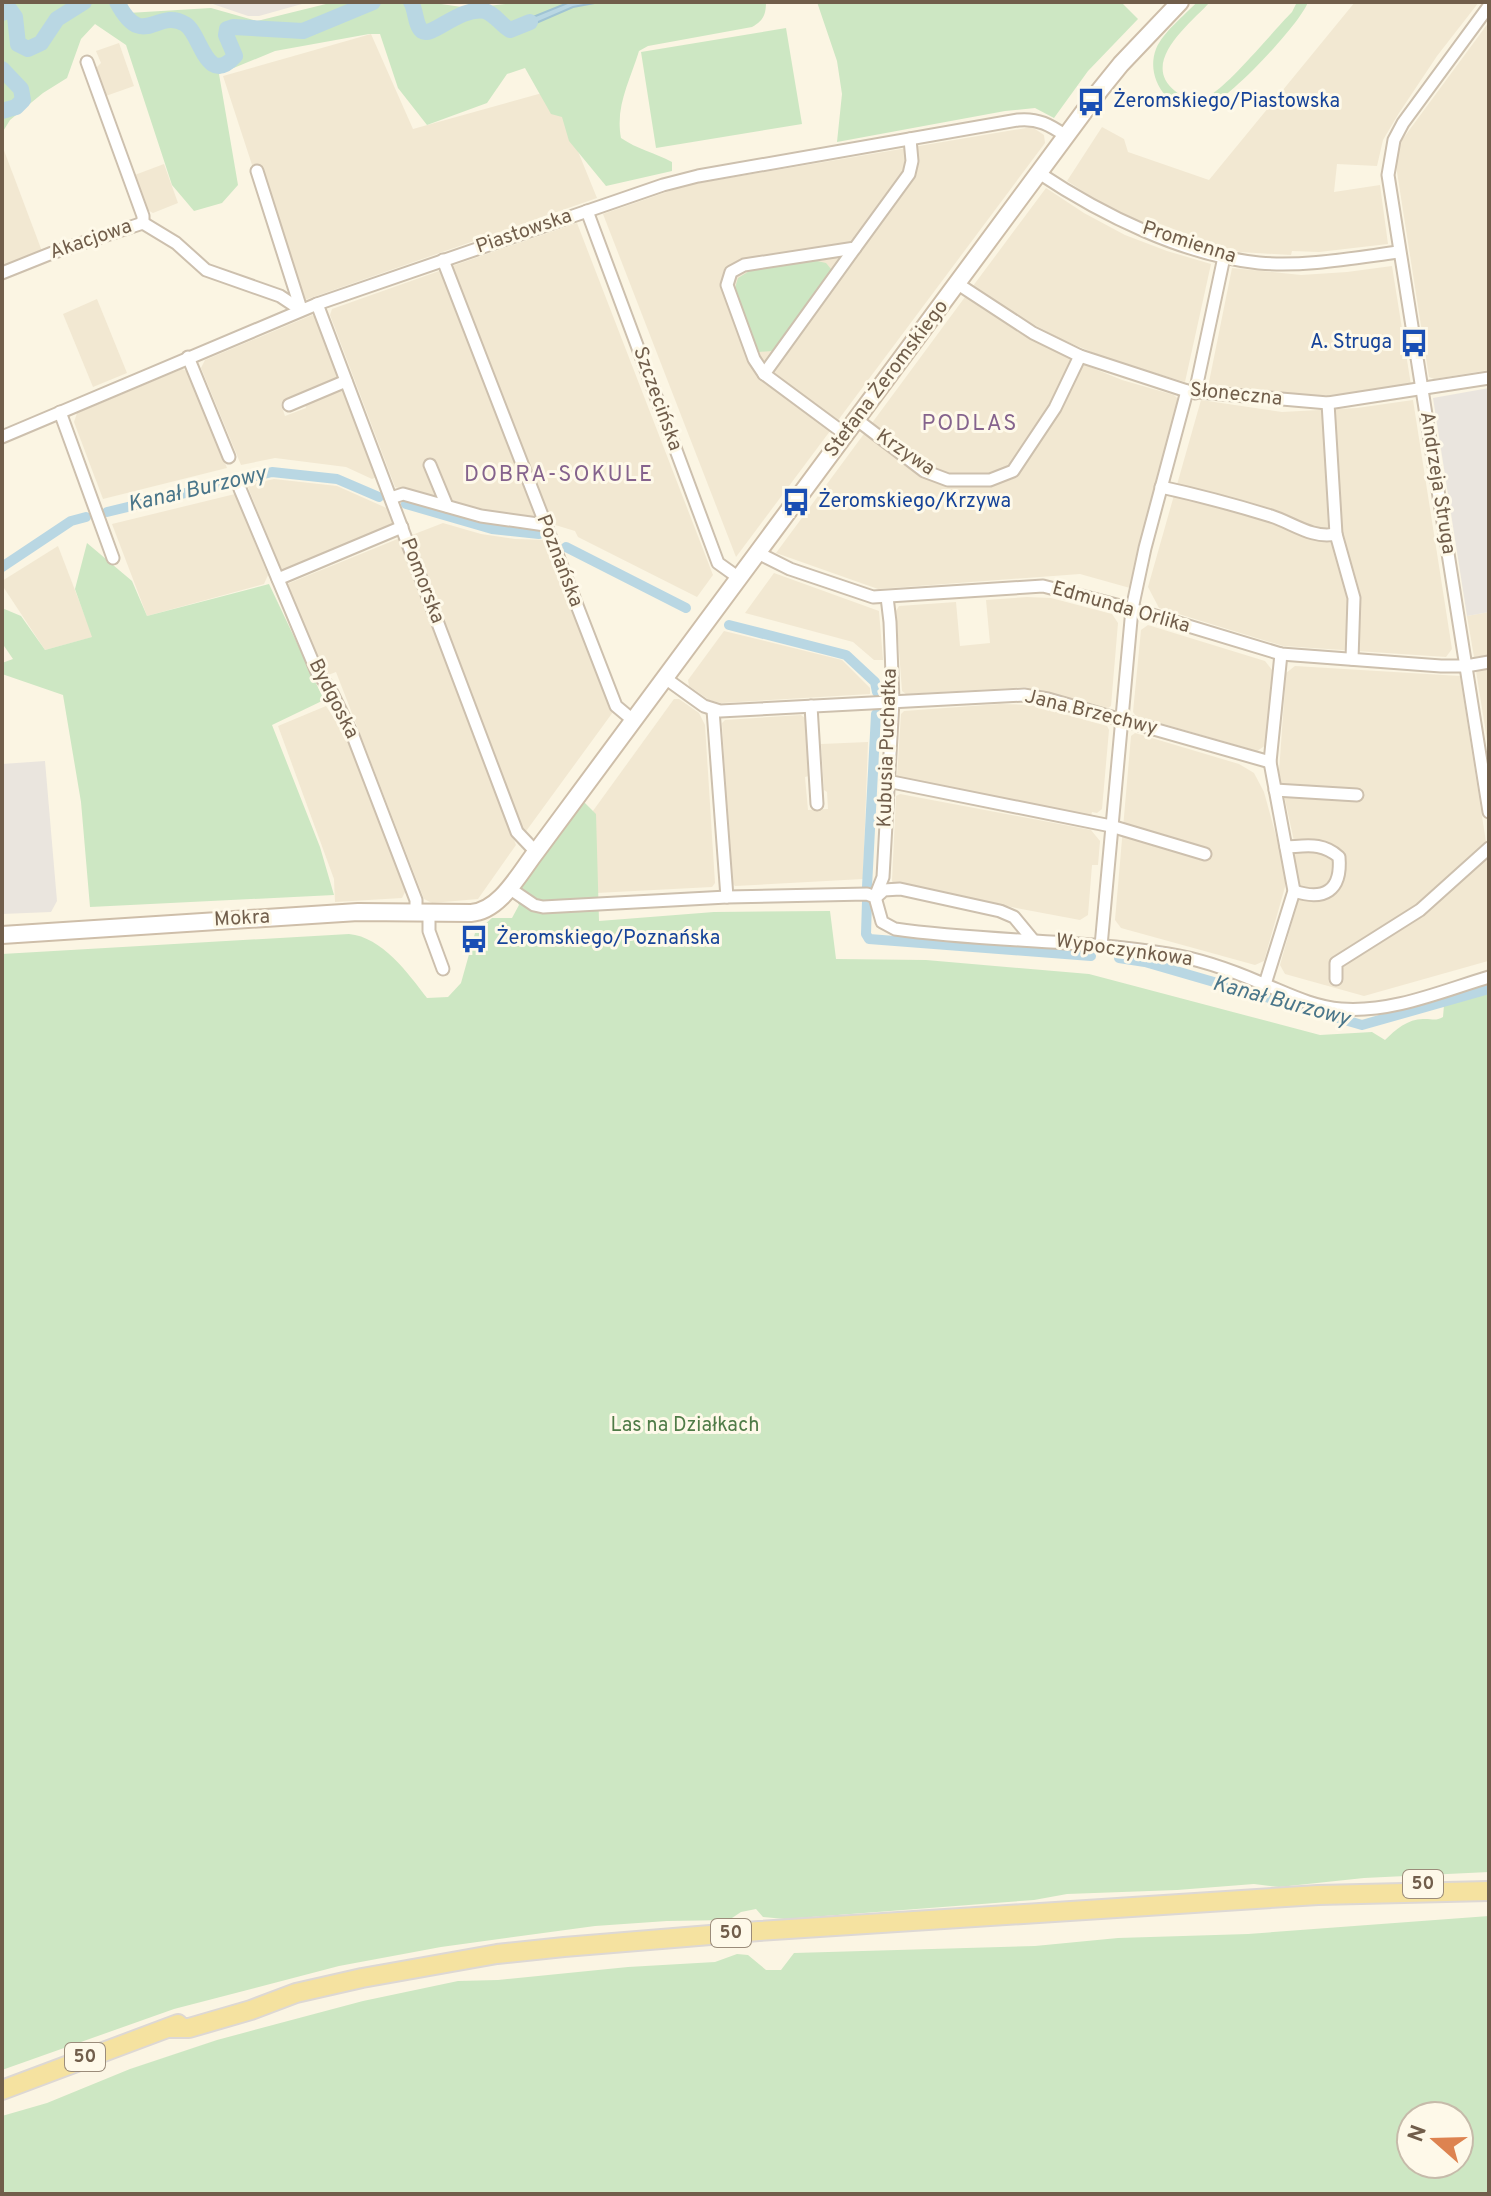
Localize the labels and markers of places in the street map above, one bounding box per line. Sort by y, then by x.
bus stop icon: Żeromskiego/Piastowska [1076,87,1106,117]
place label: Żeromskiego/Piastowska [1113,88,1340,115]
bus stop icon: A. Struga [1399,328,1429,358]
place label: A. Struga [1310,330,1392,356]
bus stop icon: Żeromskiego/Krzywa [781,487,811,517]
place label: Żeromskiego/Krzywa [818,488,1011,515]
bus stop icon: Żeromskiego/Poznańska [459,924,489,954]
place label: Żeromskiego/Poznańska [496,925,720,952]

